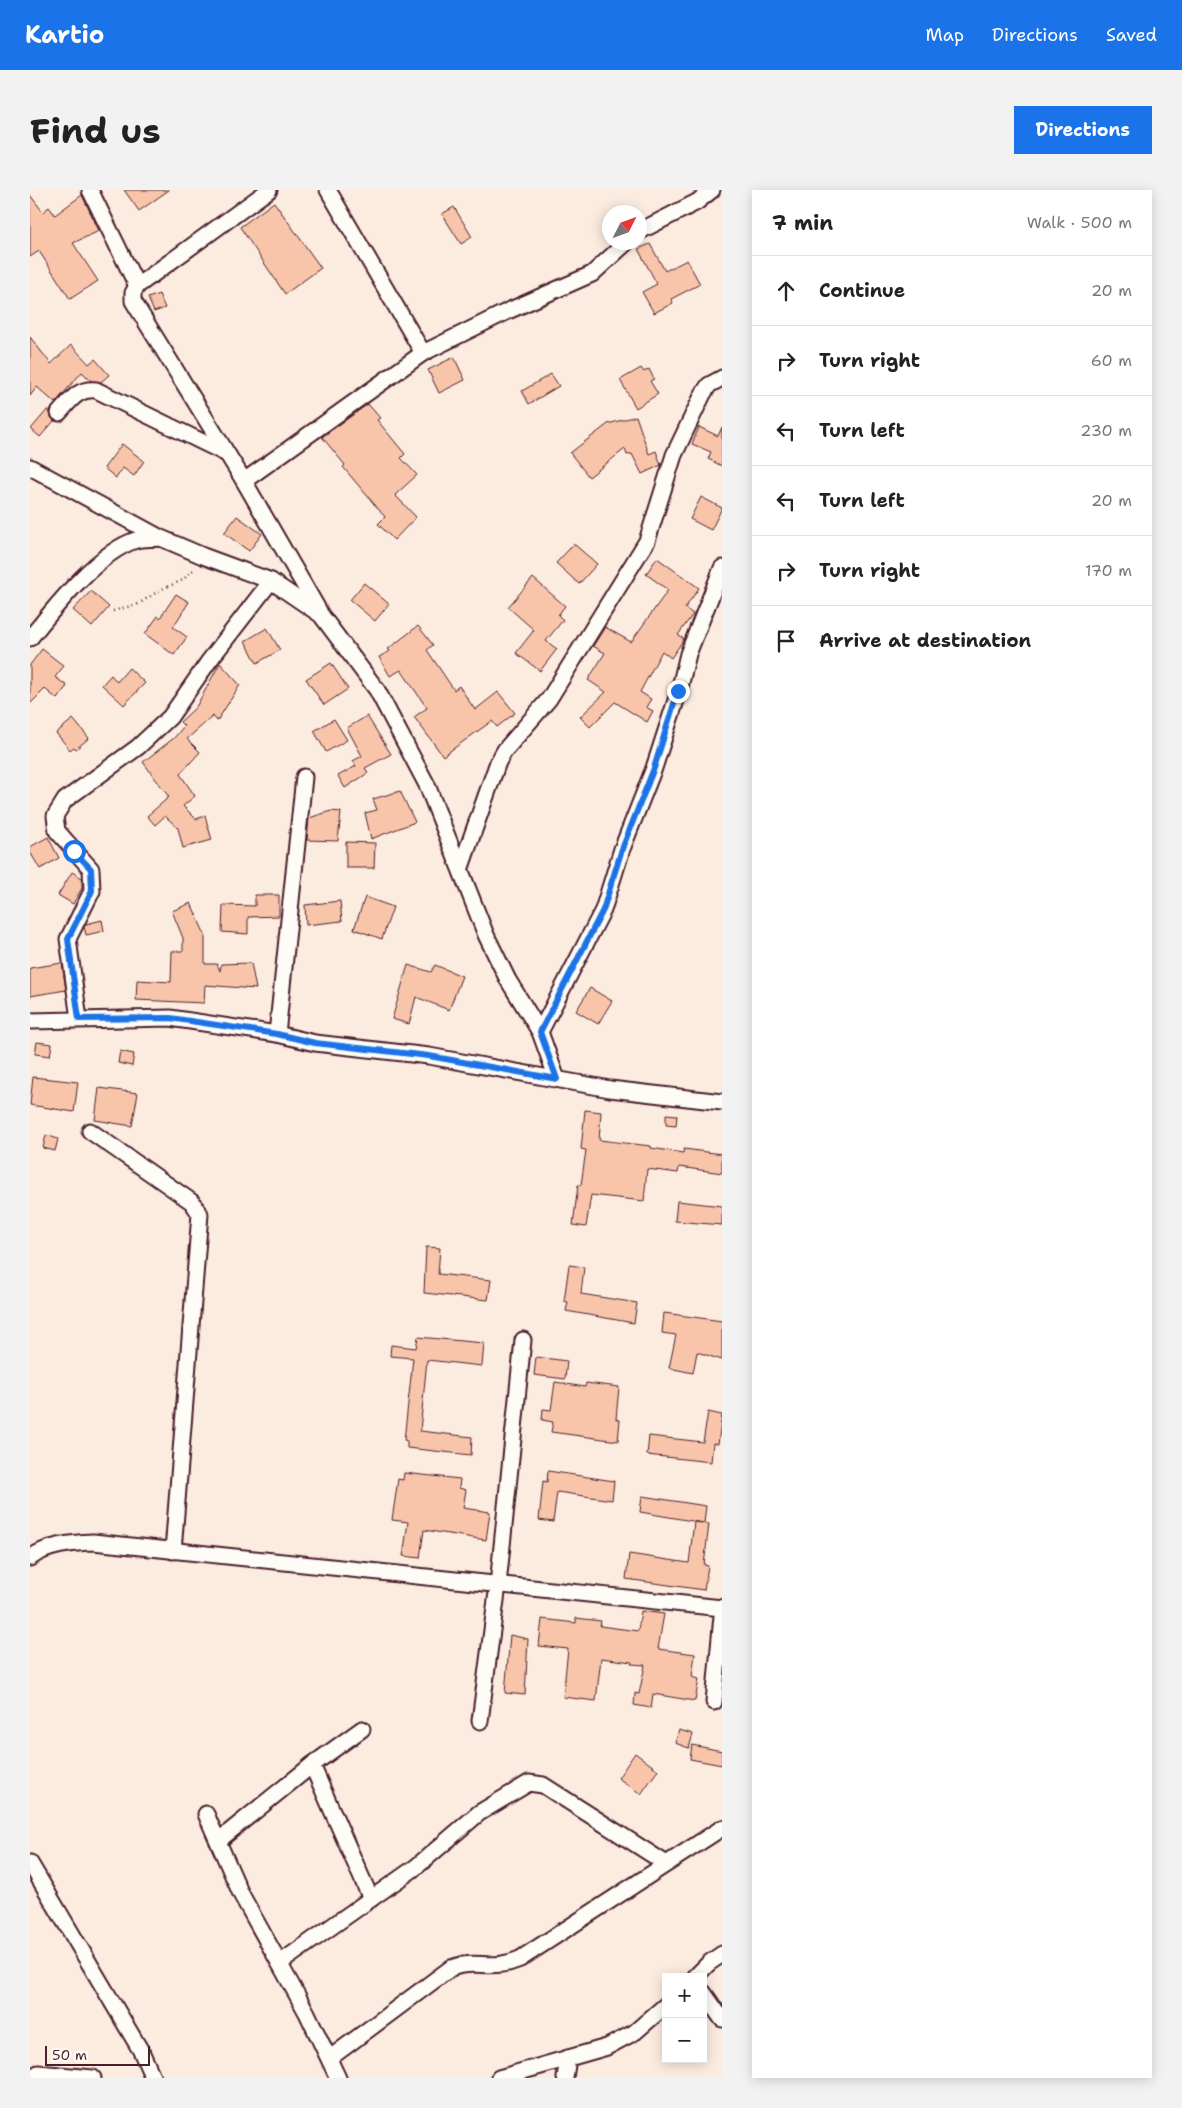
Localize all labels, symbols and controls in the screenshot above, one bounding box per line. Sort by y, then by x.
text: Kartio [25,19,104,51]
text: Map [926,23,964,47]
text: Directions [992,23,1078,47]
text: Saved [1106,23,1157,47]
button: Directions [1014,106,1152,154]
text: Find us [30,107,161,154]
north arrow [602,205,647,250]
text: 7 min [772,209,833,237]
text: Walk · 500 m [1027,212,1132,233]
icon: ahead [772,277,800,305]
text: Continue [819,278,905,303]
text: 20 m [1091,280,1132,301]
icon: right [772,347,800,375]
text: Turn right [819,348,920,373]
text: 60 m [1091,350,1132,371]
icon: left [772,417,800,445]
text: Turn left [819,418,905,443]
text: 230 m [1080,420,1132,441]
icon: left [772,487,800,515]
text: Turn left [819,488,905,513]
text: 20 m [1091,490,1132,511]
icon: right [772,557,800,585]
text: Turn right [819,558,920,583]
text: 170 m [1085,560,1132,581]
icon: arrive [772,627,800,655]
text: Arrive at destination [819,628,1031,653]
route end [667,680,690,703]
route start [63,840,86,863]
map controls [662,1973,707,2063]
button: + [662,1973,707,2018]
button: − [662,2018,707,2063]
scale bar [45,2043,150,2066]
text: 50 m [52,2046,87,2064]

